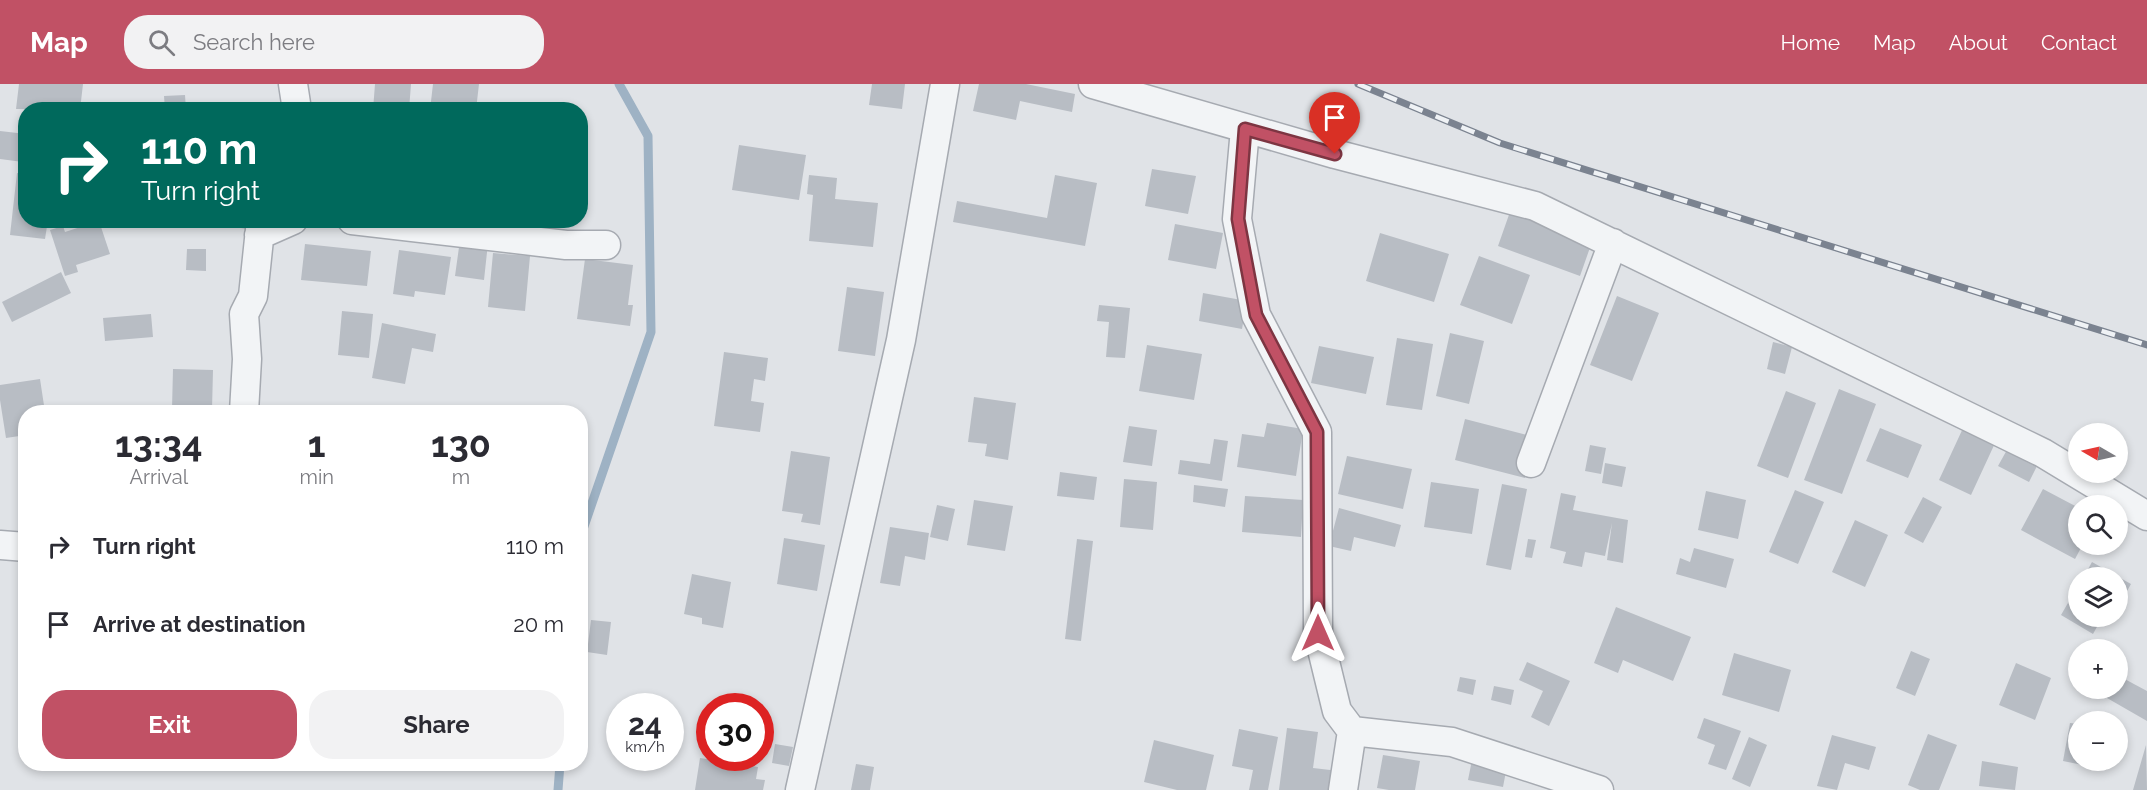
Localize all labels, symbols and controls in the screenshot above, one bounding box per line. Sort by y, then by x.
search box [124,15,544,69]
text: Map [30,26,88,59]
icon: search [145,26,178,59]
text: Search here [193,29,315,55]
text: Home [1781,30,1840,55]
text: Map [1873,30,1916,55]
text: About [1949,30,2008,55]
text: Contact [2041,30,2117,55]
pin [1309,92,1360,154]
icon: arrive [1318,101,1351,134]
text: 110 m [141,125,257,174]
icon: right [42,126,120,204]
text: Turn right [141,175,260,206]
text: 13:34 [115,423,202,465]
text: 1 [308,423,326,465]
text: 130 [431,423,491,465]
north arrow [2068,423,2128,483]
map controls [2068,423,2128,771]
text: Arrival [129,465,188,489]
text: min [300,465,334,489]
text: m [452,465,470,489]
button: search [2068,495,2128,555]
icon: right [42,530,75,563]
text: Turn right [93,533,196,559]
text: 110 m [506,533,564,559]
button: layers [2068,567,2128,627]
position arrow [1286,601,1350,665]
icon: arrive [42,608,75,641]
text: Arrive at destination [93,611,306,637]
text: 20 m [513,611,564,637]
button: + [2068,639,2128,699]
button: Exit [42,690,297,759]
button: Share [309,690,564,759]
speed limit sign: 30 [696,693,774,771]
text: 24 [628,707,662,742]
button: − [2068,711,2128,771]
text: km/h [625,738,665,756]

